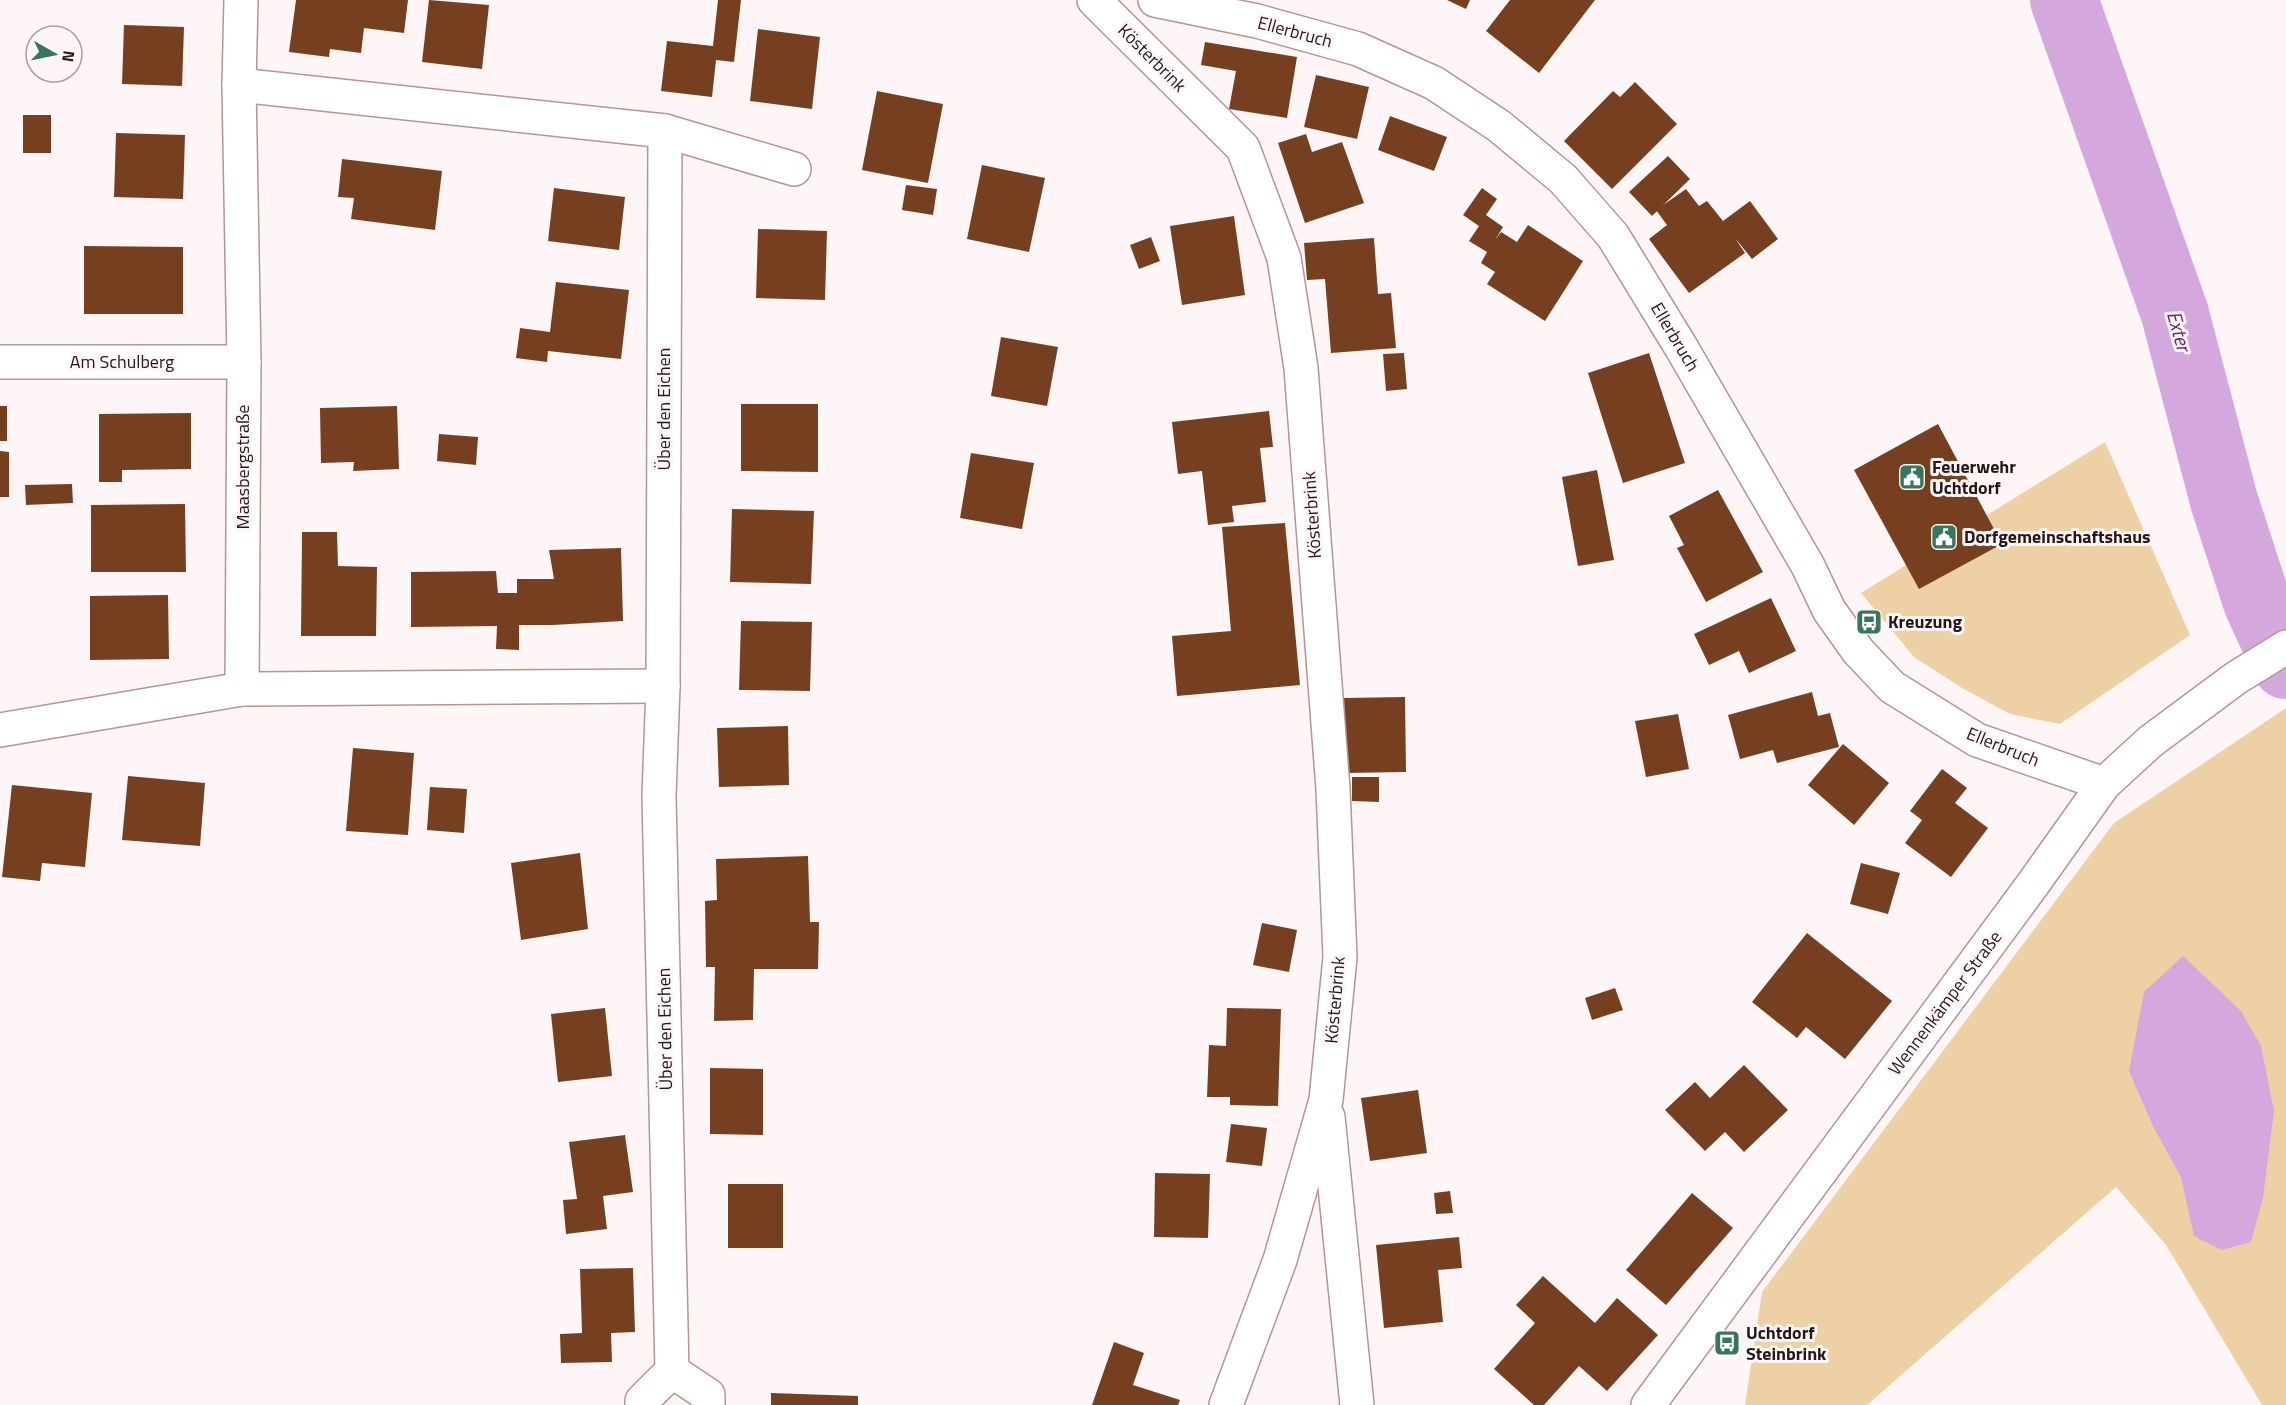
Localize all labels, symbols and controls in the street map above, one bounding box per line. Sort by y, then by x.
street label: Ellerbruch [1255,9,1336,54]
street label: Kösterbrink [1112,17,1193,98]
north arrow [24,24,84,84]
text: N [56,49,82,64]
street label: Ellerbruch [1644,297,1707,376]
water label: Exter [2159,307,2201,357]
street label: Am Schulberg [70,348,174,375]
street label: Über den Eichen [650,348,677,470]
street label: Maasbergstraße [229,405,256,529]
place label: Feuerwehr Uchtdorf [1932,453,2016,501]
public building icon: Feuerwehr Uchtdorf [1897,462,1927,492]
street label: Kösterbrink [1295,470,1328,560]
public building icon: Dorfgemeinschaftshaus [1929,522,1959,552]
place label: Dorfgemeinschaftshaus [1964,523,2151,550]
bus stop icon: Kreuzung [1854,607,1884,637]
place label: Kreuzung [1888,608,1962,635]
street label: Ellerbruch [1963,720,2044,773]
street label: Wennenkämper Straße [1881,925,2008,1081]
street label: Kösterbrink [1317,955,1352,1045]
street label: Über den Eichen [650,967,679,1091]
place label: Uchtdorf Steinbrink [1746,1319,1827,1367]
bus stop icon: Uchtdorf Steinbrink [1712,1328,1742,1358]

